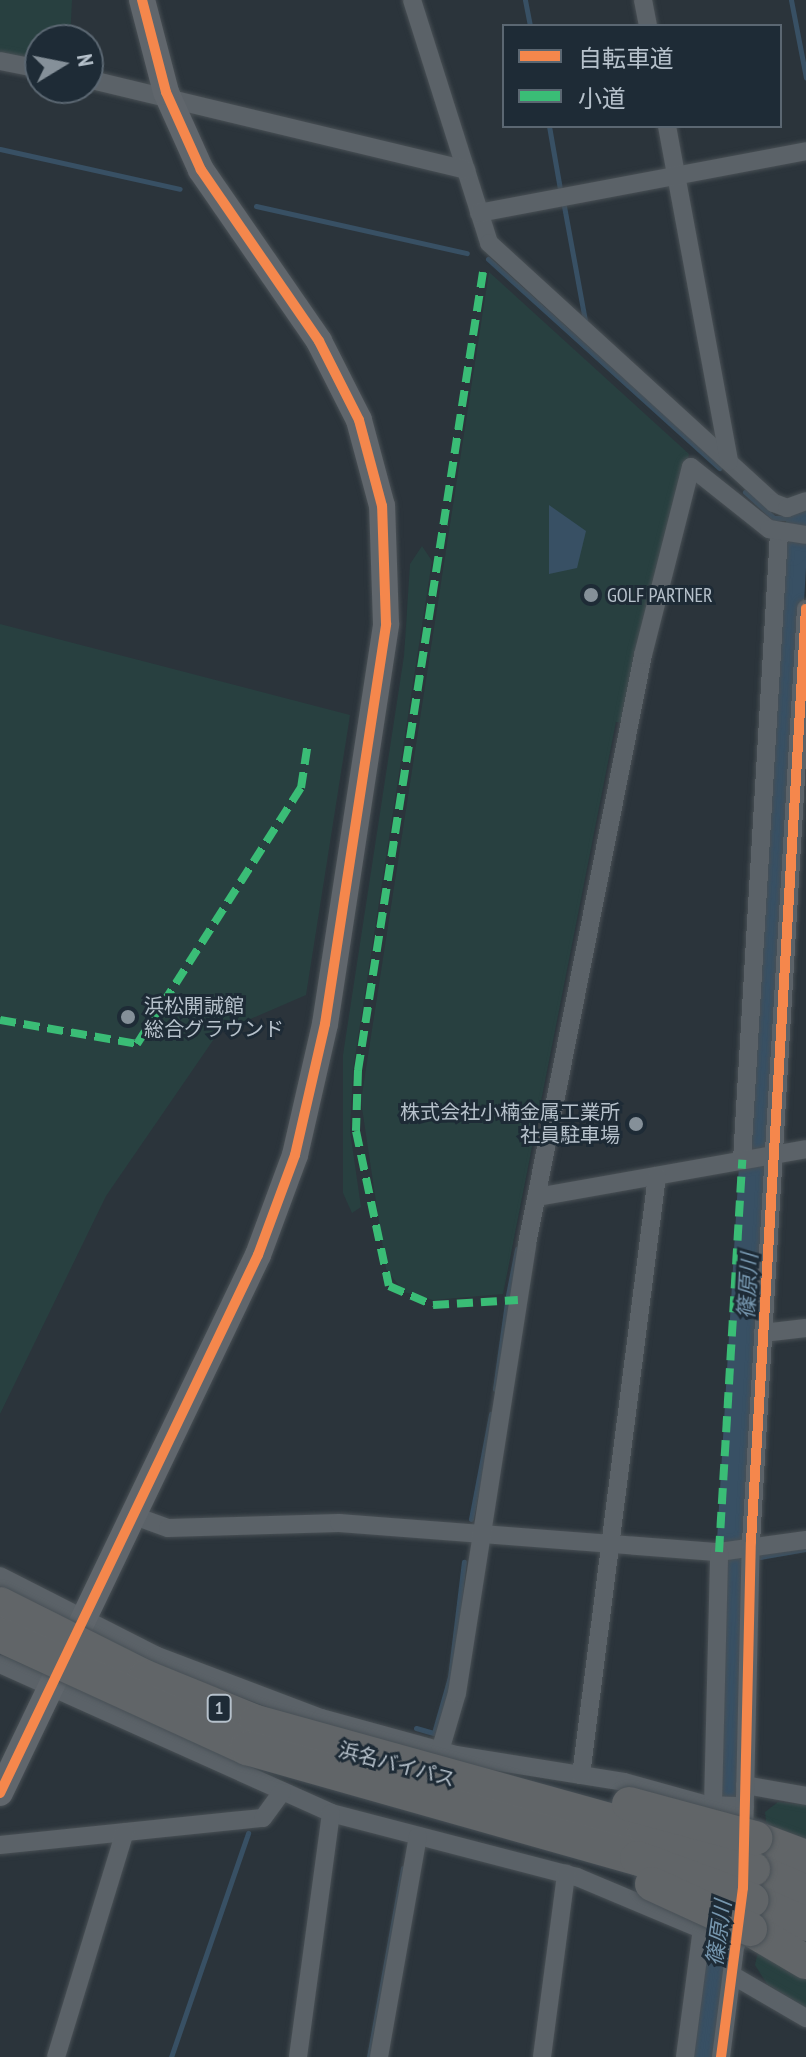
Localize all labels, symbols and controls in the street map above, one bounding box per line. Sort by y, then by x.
north arrow [24,24,104,104]
legend [502,24,782,128]
text: 自転車道 [578,43,674,74]
text: N [71,52,100,68]
text: 小道 [578,83,626,114]
place label: GOLF PARTNER [607,583,713,607]
marker: GOLF PARTNER [582,586,600,604]
place label: 浜松開誠館 総合グラウンド [144,994,284,1041]
marker: 浜松開誠館 総合グラウンド [119,1008,137,1026]
place label: 株式会社小楠金属工業所 社員駐車場 [400,1100,620,1147]
marker: 株式会社小楠金属工業所 社員駐車場 [627,1115,645,1133]
water label: 篠原川 [733,1252,763,1320]
road number: 1 [205,1694,233,1722]
street label: 浜名バイパス [336,1738,458,1792]
water label: 篠原川 [701,1898,737,1968]

